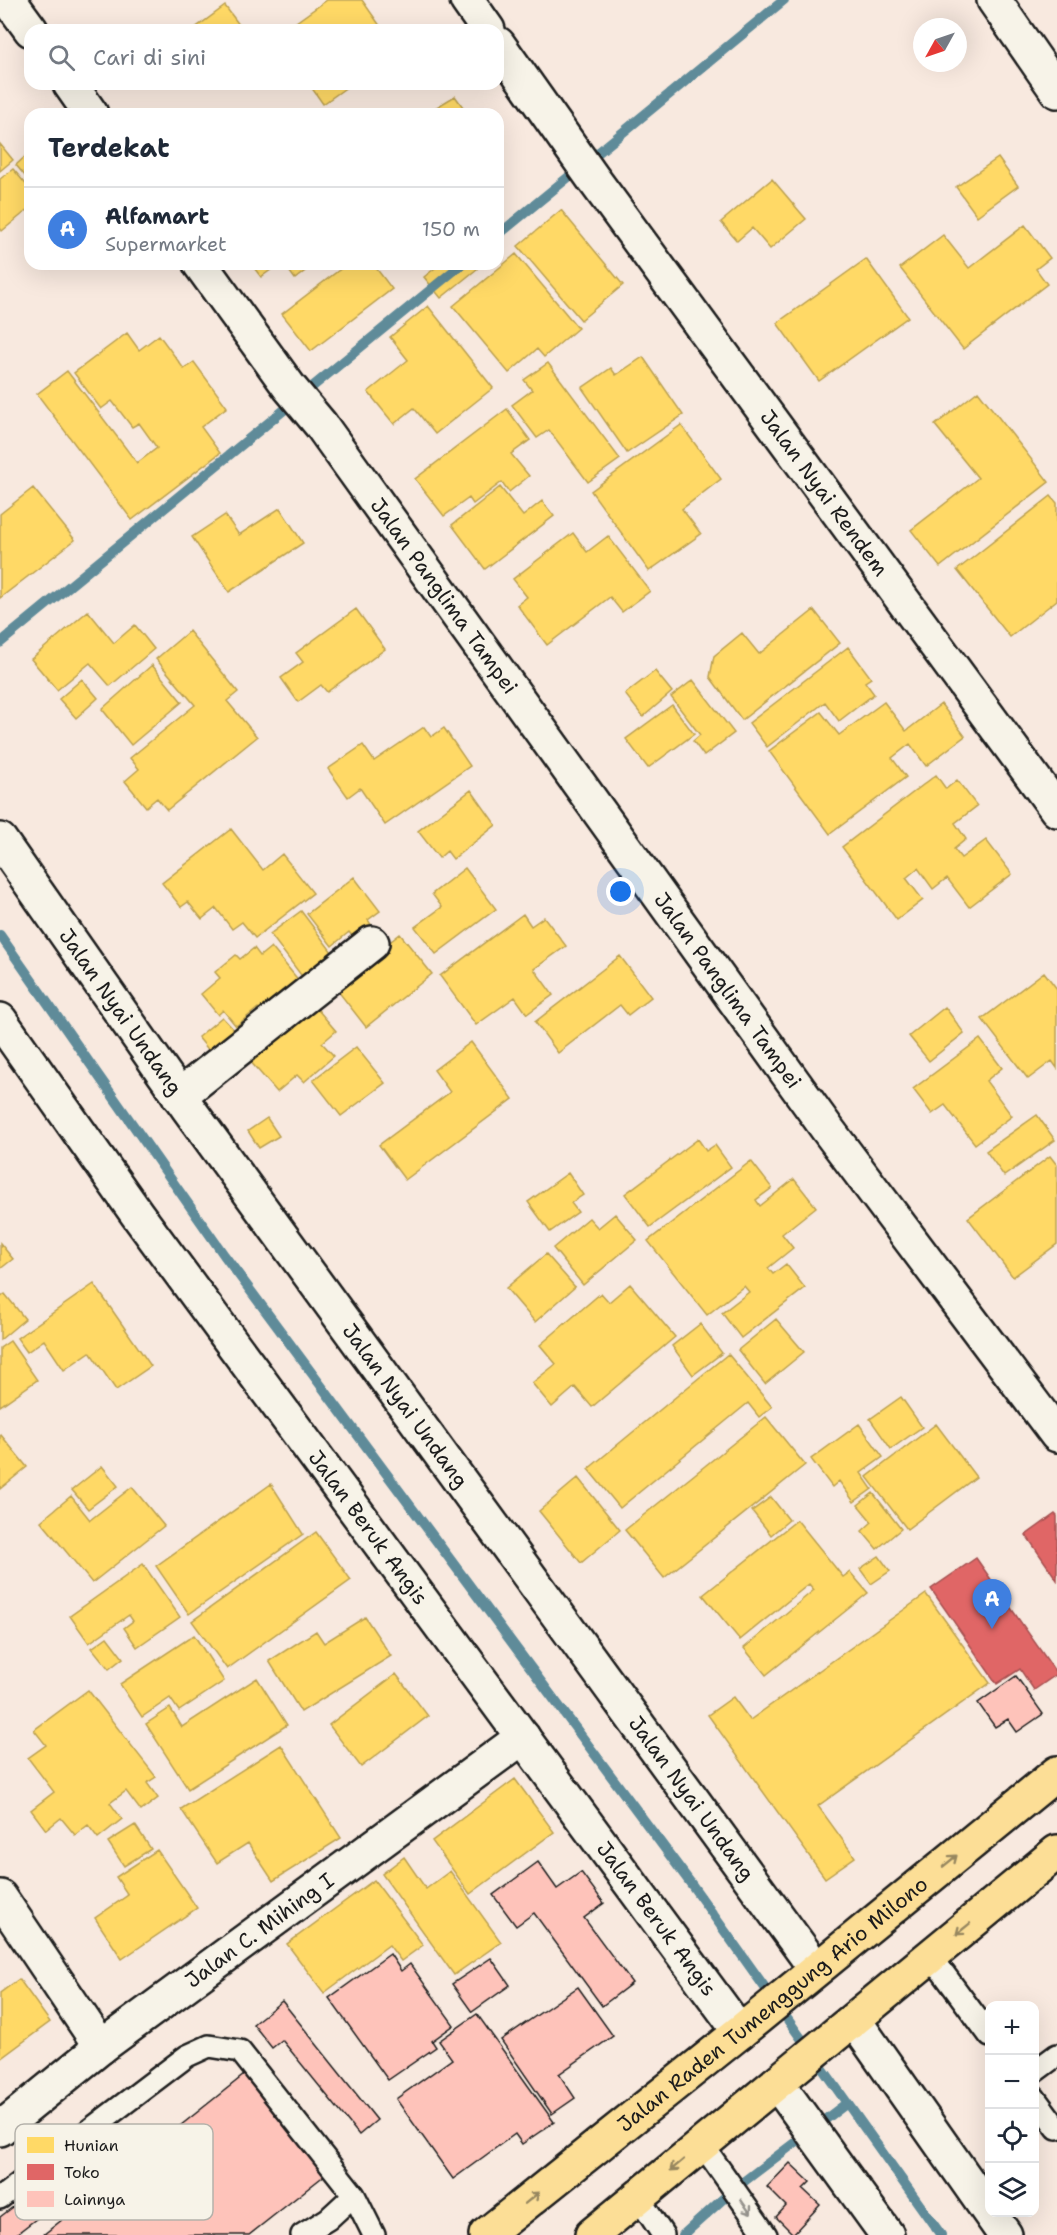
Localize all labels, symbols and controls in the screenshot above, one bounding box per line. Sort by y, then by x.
north arrow [913,18,967,72]
search box [24,24,504,90]
icon: search [45,41,78,74]
text: Cari di sini [93,43,206,72]
text: Terdekat [48,130,170,165]
text: Alfamart [105,202,209,231]
text: A [60,216,75,242]
text: 150 m [422,216,480,242]
text: Supermarket [105,231,227,257]
street label: Jalan Nyai Rendem [754,404,895,582]
street label: Jalan Panglima Tampei [364,492,524,700]
your location [606,877,635,906]
street label: Jalan Panglima Tampei [648,887,808,1094]
street label: Jalan Nyai Undang [52,923,189,1101]
street label: Jalan Nyai Undang [336,1318,475,1494]
street label: Jalan Beruk Angis [302,1445,434,1610]
pin: A [972,1580,1012,1629]
street label: Jalan Nyai Undang [622,1710,761,1886]
street label: Jalan Beruk Angis [590,1836,723,2002]
one-way arrow [941,1854,957,1867]
street label: Jalan C. Mihing I [180,1866,340,1994]
street label: Jalan Raden Tumenggung Ario Milono [612,1870,934,2138]
one-way arrow [955,1922,971,1935]
map controls [985,2001,1039,2217]
button: + [985,2001,1039,2055]
button: − [985,2055,1039,2109]
button: locate [985,2109,1039,2163]
legend [15,2124,213,2220]
text: Hunian [64,2135,119,2156]
one-way arrow [669,2158,685,2171]
text: Toko [64,2162,100,2183]
button: layers [985,2163,1039,2217]
text: Lainnya [64,2189,125,2210]
one-way arrow [524,2192,540,2205]
one-way arrow [740,2198,752,2214]

